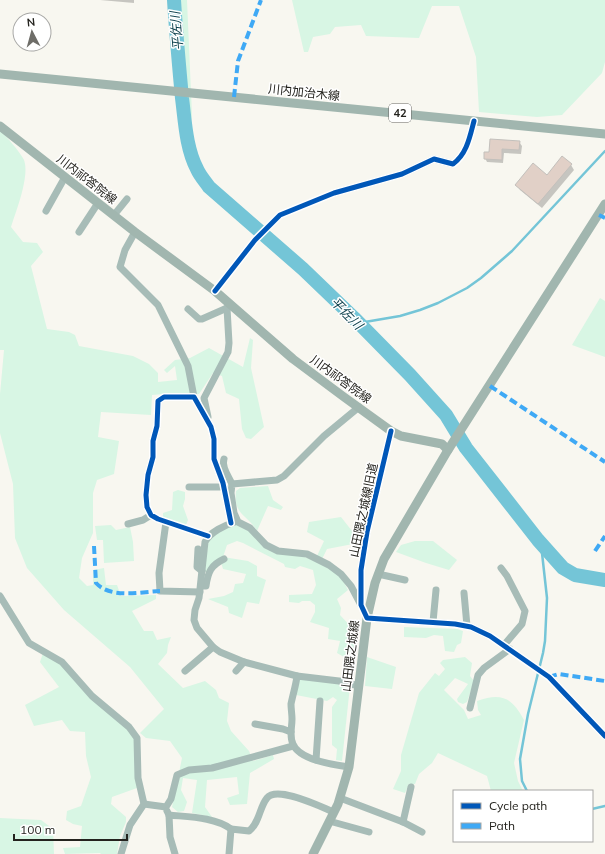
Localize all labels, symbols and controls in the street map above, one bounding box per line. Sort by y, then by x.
water label: 平佐川 [166,9,186,51]
north arrow [12,12,52,52]
text: N [26,15,36,29]
street label: 川内加治木線 [267,81,341,103]
road number: 42 [389,104,411,122]
street label: 川内祁答院線 [54,151,120,207]
water label: 平佐川 [328,294,368,334]
street label: 川内祁答院線 [307,352,375,406]
street label: 山田隈之城線旧道 [346,461,380,559]
street label: 山田隈之城線 [338,619,362,693]
legend [453,790,593,842]
text: Cycle path [489,798,547,813]
scale bar [14,816,127,842]
text: Path [489,818,515,833]
text: 100 m [20,822,55,837]

